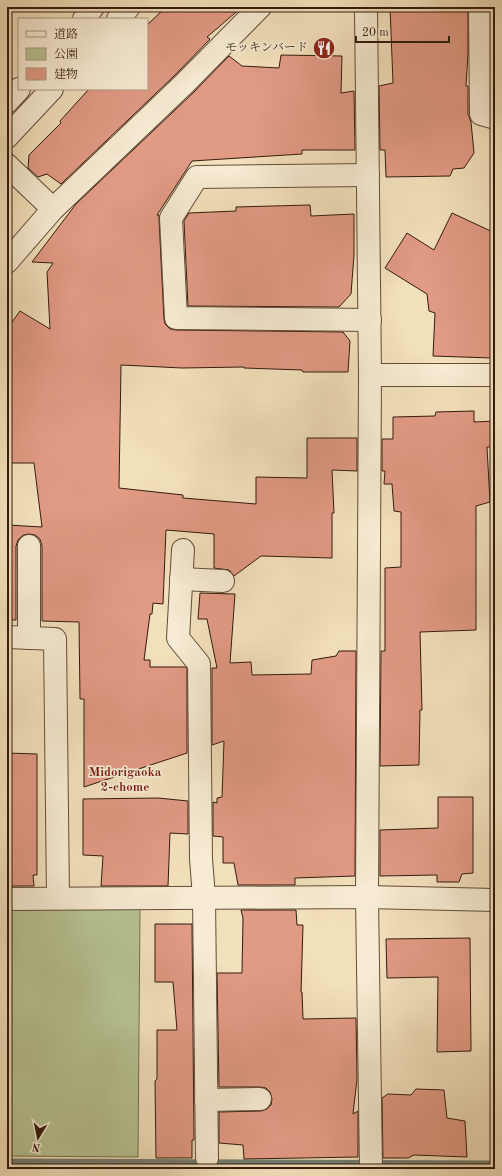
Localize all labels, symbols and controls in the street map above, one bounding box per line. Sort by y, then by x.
legend [18,18,148,90]
scale bar [356,18,449,44]
text: 道路 [54,27,78,41]
text: 20 m [362,27,389,39]
restaurant icon: モッキンバード [311,35,337,61]
place label: モッキンバード [225,41,308,54]
text: 公園 [54,48,78,61]
text: 建物 [54,67,78,81]
district label: Midorigaoka 2-chome [89,766,162,794]
north arrow [18,1118,58,1158]
text: N [31,1140,42,1153]

